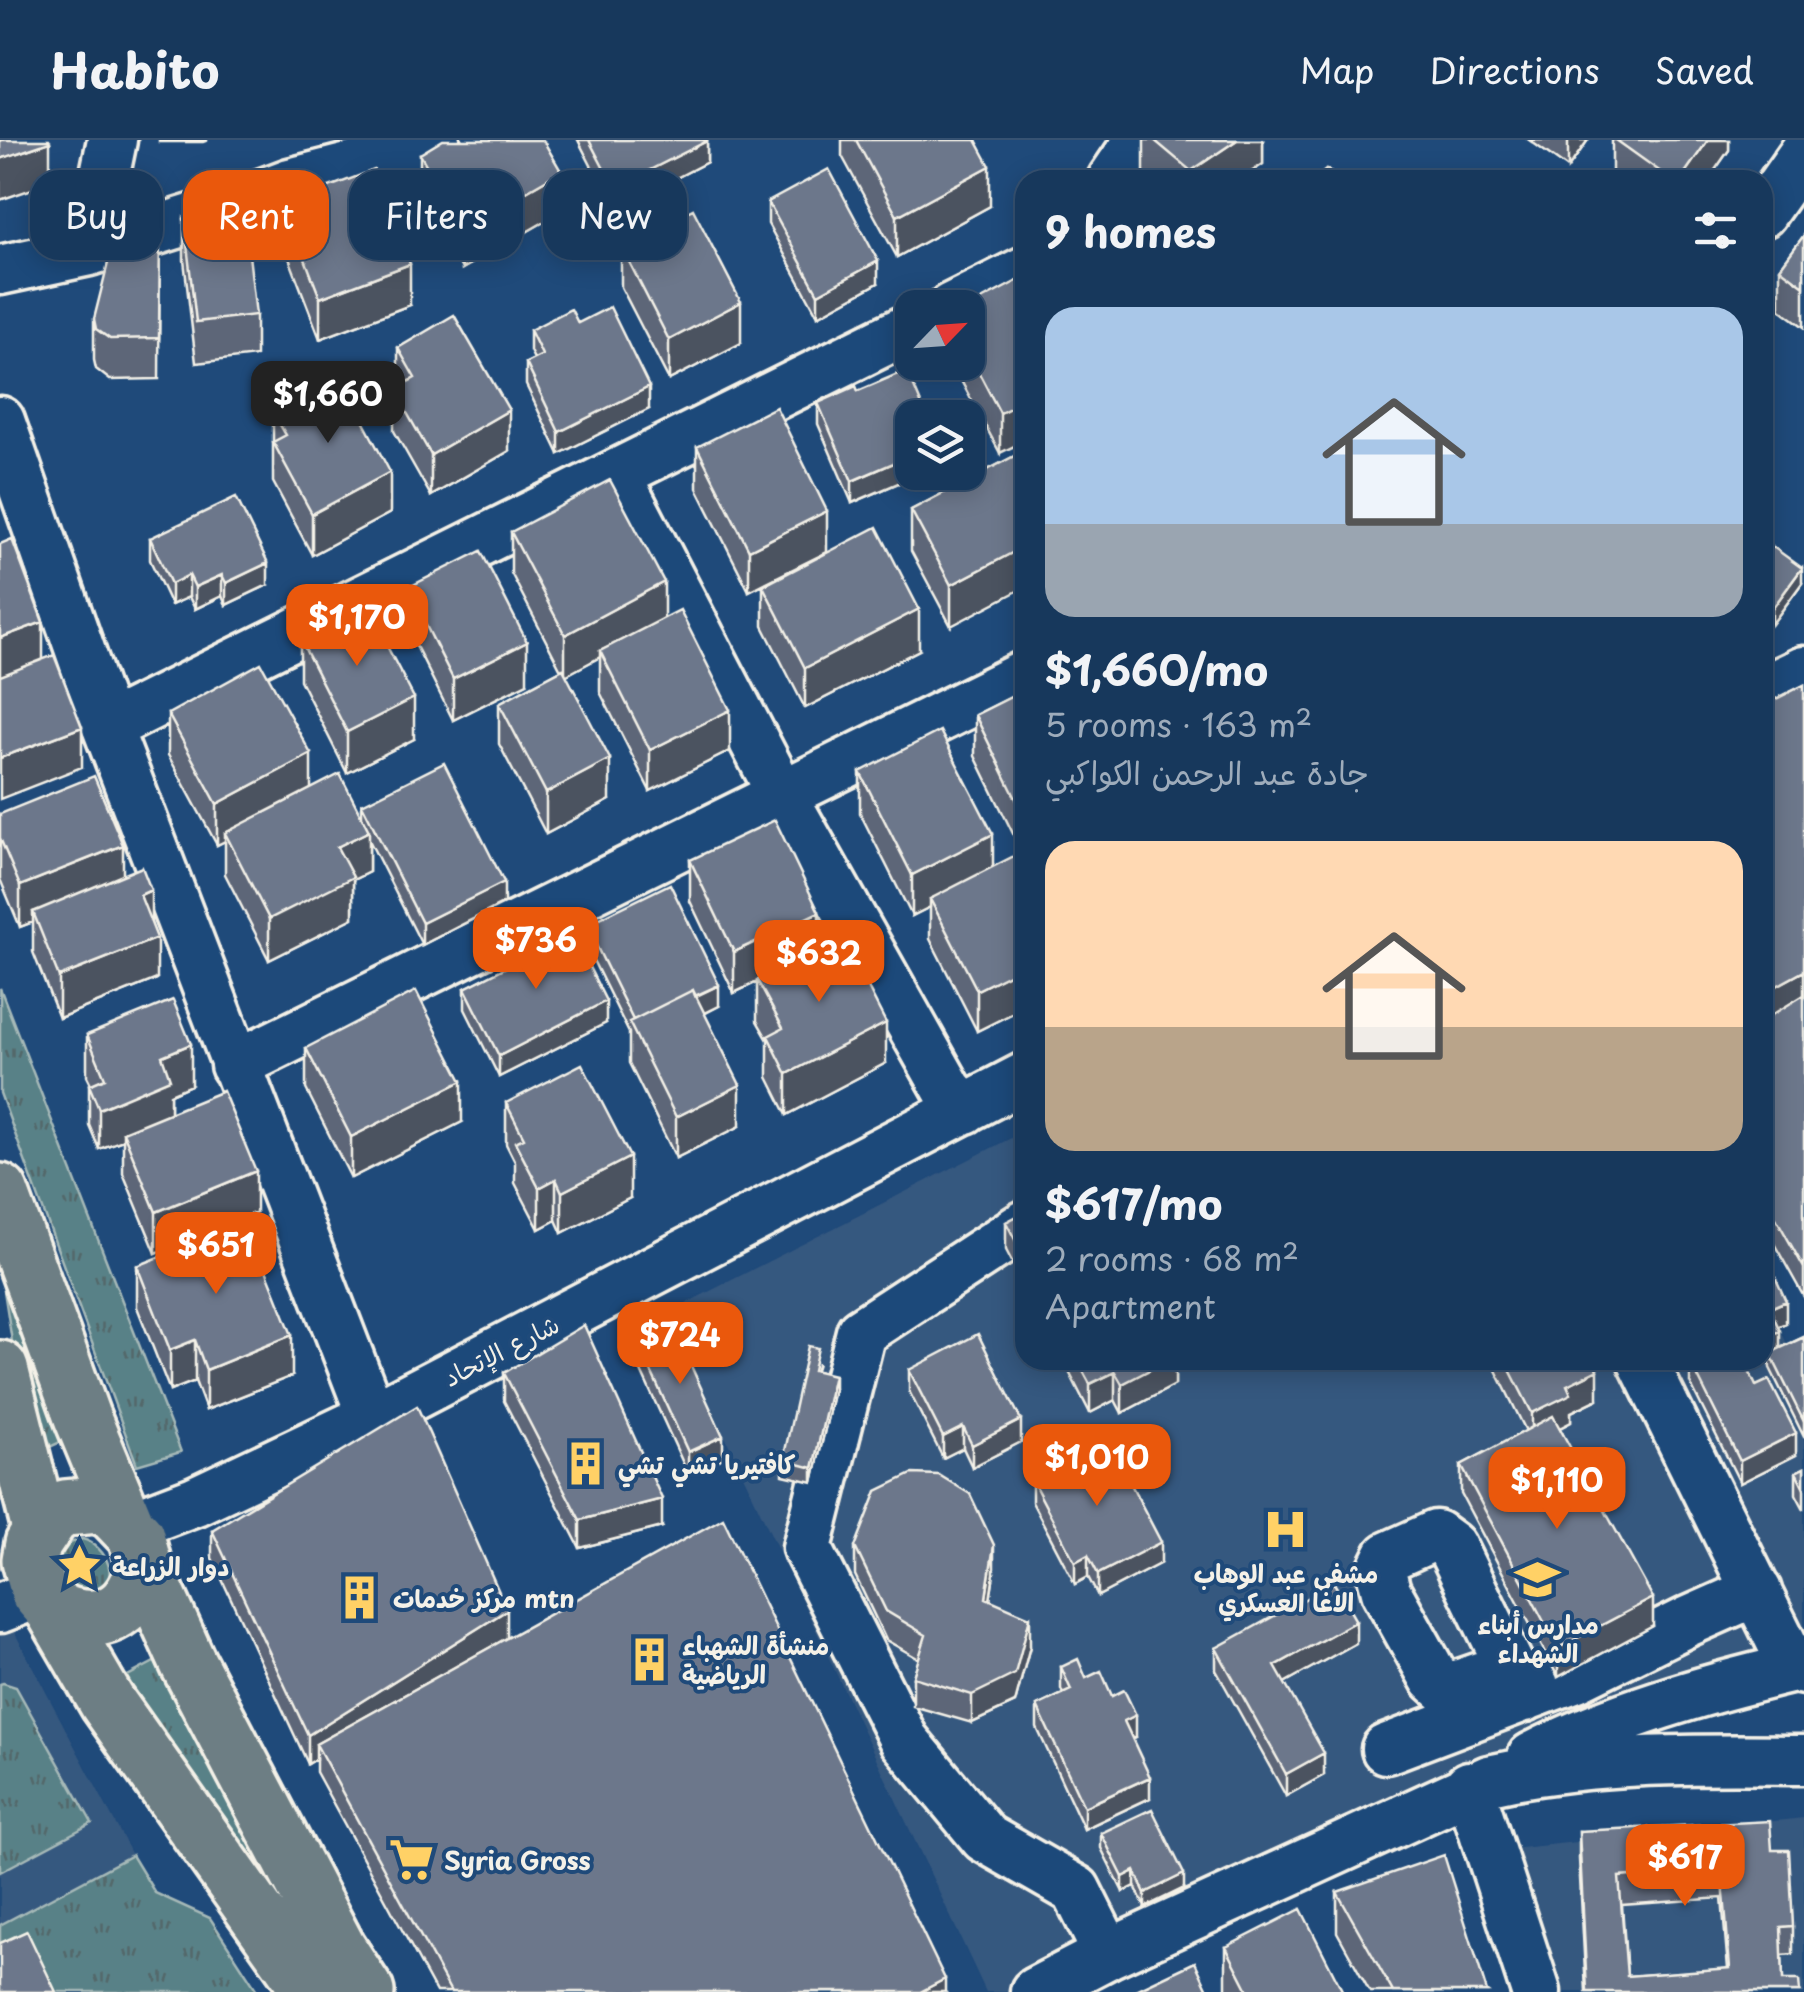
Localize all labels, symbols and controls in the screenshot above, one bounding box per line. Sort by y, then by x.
text: Habito [50,33,219,105]
text: Map [1300,43,1374,96]
text: Directions [1429,43,1600,96]
text: Saved [1655,43,1754,96]
chip: Buy [30,170,163,260]
chip: Rent [183,170,329,260]
chip: Filters [349,170,523,260]
chip: New [543,170,687,260]
text: 9 homes [1045,199,1216,262]
icon: filters [1688,203,1743,258]
north arrow [895,290,985,380]
map controls [895,290,985,490]
pin: $1,660 [247,361,409,446]
text: $1,660 [273,369,383,417]
icon: home [1304,372,1484,552]
button: layers [895,400,985,490]
pin: $1,170 [276,584,438,669]
text: $1,170 [308,592,406,640]
text: $1,660/mo [1045,637,1268,700]
text: 5 rooms · 163 m² [1045,700,1312,748]
text: جادة عبد الرحمن الكواكبي [1045,748,1369,796]
icon: home [1304,906,1484,1086]
pin: $736 [477,907,595,992]
text: $736 [495,915,577,963]
pin: $632 [760,920,878,1005]
text: $632 [776,928,862,976]
text: $617/mo [1045,1171,1222,1234]
pin: $651 [157,1212,275,1297]
text: $651 [177,1220,255,1268]
text: 2 rooms · 68 m² [1045,1234,1299,1282]
text: Apartment [1045,1282,1216,1330]
pin: $724 [621,1302,739,1387]
street label: شارع الإتحاد [436,1305,566,1395]
text: $724 [639,1310,721,1358]
pin: $1,010 [1016,1424,1178,1509]
text: $1,010 [1045,1432,1149,1480]
building icon: كافتيريا تشي تشي [561,1440,609,1488]
place label: كافتيريا تشي تشي [618,1445,795,1488]
pin: $1,110 [1476,1447,1638,1532]
text: $1,110 [1511,1455,1604,1503]
hospital icon: مشفى عبد الوهاب الاغا العسكري [1262,1505,1310,1553]
place icon: دوار الزراعة [55,1542,103,1590]
place label: دوار الزراعة [112,1547,229,1585]
place label: مشفى عبد الوهاب الاغا العسكري [1194,1554,1378,1622]
school or university icon: مدارس أبناء الشهداء [1514,1556,1562,1604]
building icon: مركز خدمات mtn [336,1574,384,1622]
place label: مركز خدمات mtn [393,1579,575,1617]
place label: مدارس أبناء الشهداء [1477,1605,1599,1672]
place label: منشأة الشهباء الرياضية [682,1626,829,1693]
building icon: منشأة الشهباء الرياضية [625,1635,673,1683]
pin: $617 [1626,1824,1744,1909]
text: $617 [1648,1832,1722,1880]
supermarket icon: Syria Gross [387,1836,435,1884]
place label: Syria Gross [444,1841,591,1879]

